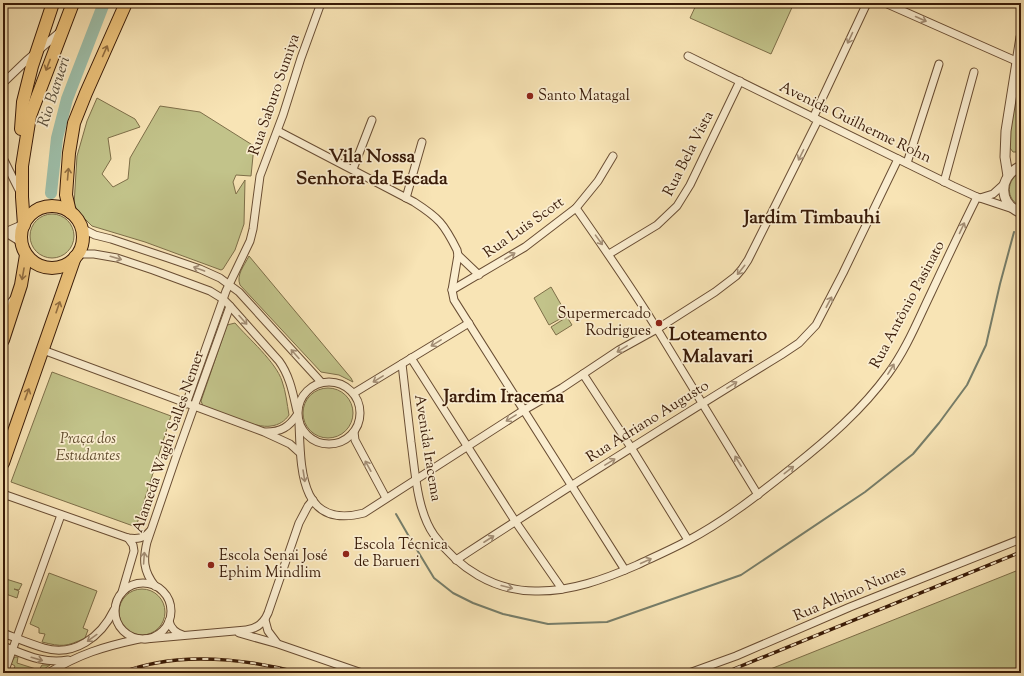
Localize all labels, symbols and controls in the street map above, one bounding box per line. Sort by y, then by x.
one-way arrow [914,16,926,23]
street label: Rua Saburo Sumiya [244,31,306,159]
one-way arrow [846,32,853,44]
one-way arrow [102,45,109,57]
water label: Rio Barueri [33,54,77,130]
one-way arrow [44,59,52,71]
street label: Avenida Guilherme Rohn [776,77,935,169]
place label: Santo Matagal [538,86,630,107]
marker: Santo Matagal [525,91,535,101]
street label: Rua Bela Vista [658,108,720,200]
district label: Vila Nossa Senhora da Escada [296,144,448,193]
one-way arrow [797,149,805,161]
one-way arrow [64,168,71,181]
street label: Rua Luis Scott [479,192,569,264]
district label: Jardim Timbauhi [742,205,881,232]
one-way arrow [959,223,966,235]
one-way arrow [594,235,603,246]
street label: Rua Antônio Pasinato [865,237,951,373]
one-way arrow [504,252,516,260]
one-way arrow [109,255,122,262]
one-way arrow [193,264,205,272]
one-way arrow [737,265,746,275]
one-way arrow [19,267,27,280]
one-way arrow [825,296,833,308]
one-way arrow [55,300,62,313]
place label: Supermercado Rodrigues [558,304,651,342]
one-way arrow [238,315,248,325]
marker: Supermercado Rodrigues [654,318,664,328]
district label: Loteamento Malavari [669,322,768,371]
one-way arrow [431,339,442,347]
one-way arrow [616,346,628,354]
street label: Alameda Waghi Salles Nemer [128,348,210,536]
one-way arrow [290,349,299,359]
one-way arrow [887,364,895,375]
one-way arrow [372,375,384,383]
street label: Rua Adriano Augusto [583,376,713,468]
one-way arrow [726,381,737,389]
district label: Jardim Iracema [442,384,565,411]
one-way arrow [24,389,32,401]
street label: Avenida Iracema [408,393,446,503]
one-way arrow [506,414,517,422]
park label: Praça dos Estudantes [56,429,120,467]
one-way arrow [733,456,742,467]
one-way arrow [604,457,616,465]
one-way arrow [364,460,372,472]
one-way arrow [783,466,794,475]
one-way arrow [300,469,308,482]
one-way arrow [483,534,494,543]
place label: Escola Técnica de Barueri [354,535,448,573]
place label: Escola Senai José Ephim Mindlim [219,546,328,584]
marker: Escola Técnica de Barueri [341,549,351,559]
one-way arrow [141,552,148,565]
one-way arrow [639,556,651,564]
marker: Escola Senai José Ephim Mindlim [206,560,216,570]
street label: Rua Albino Nunes [791,561,910,627]
one-way arrow [501,584,514,591]
one-way arrow [86,634,97,643]
one-way arrow [30,656,43,663]

